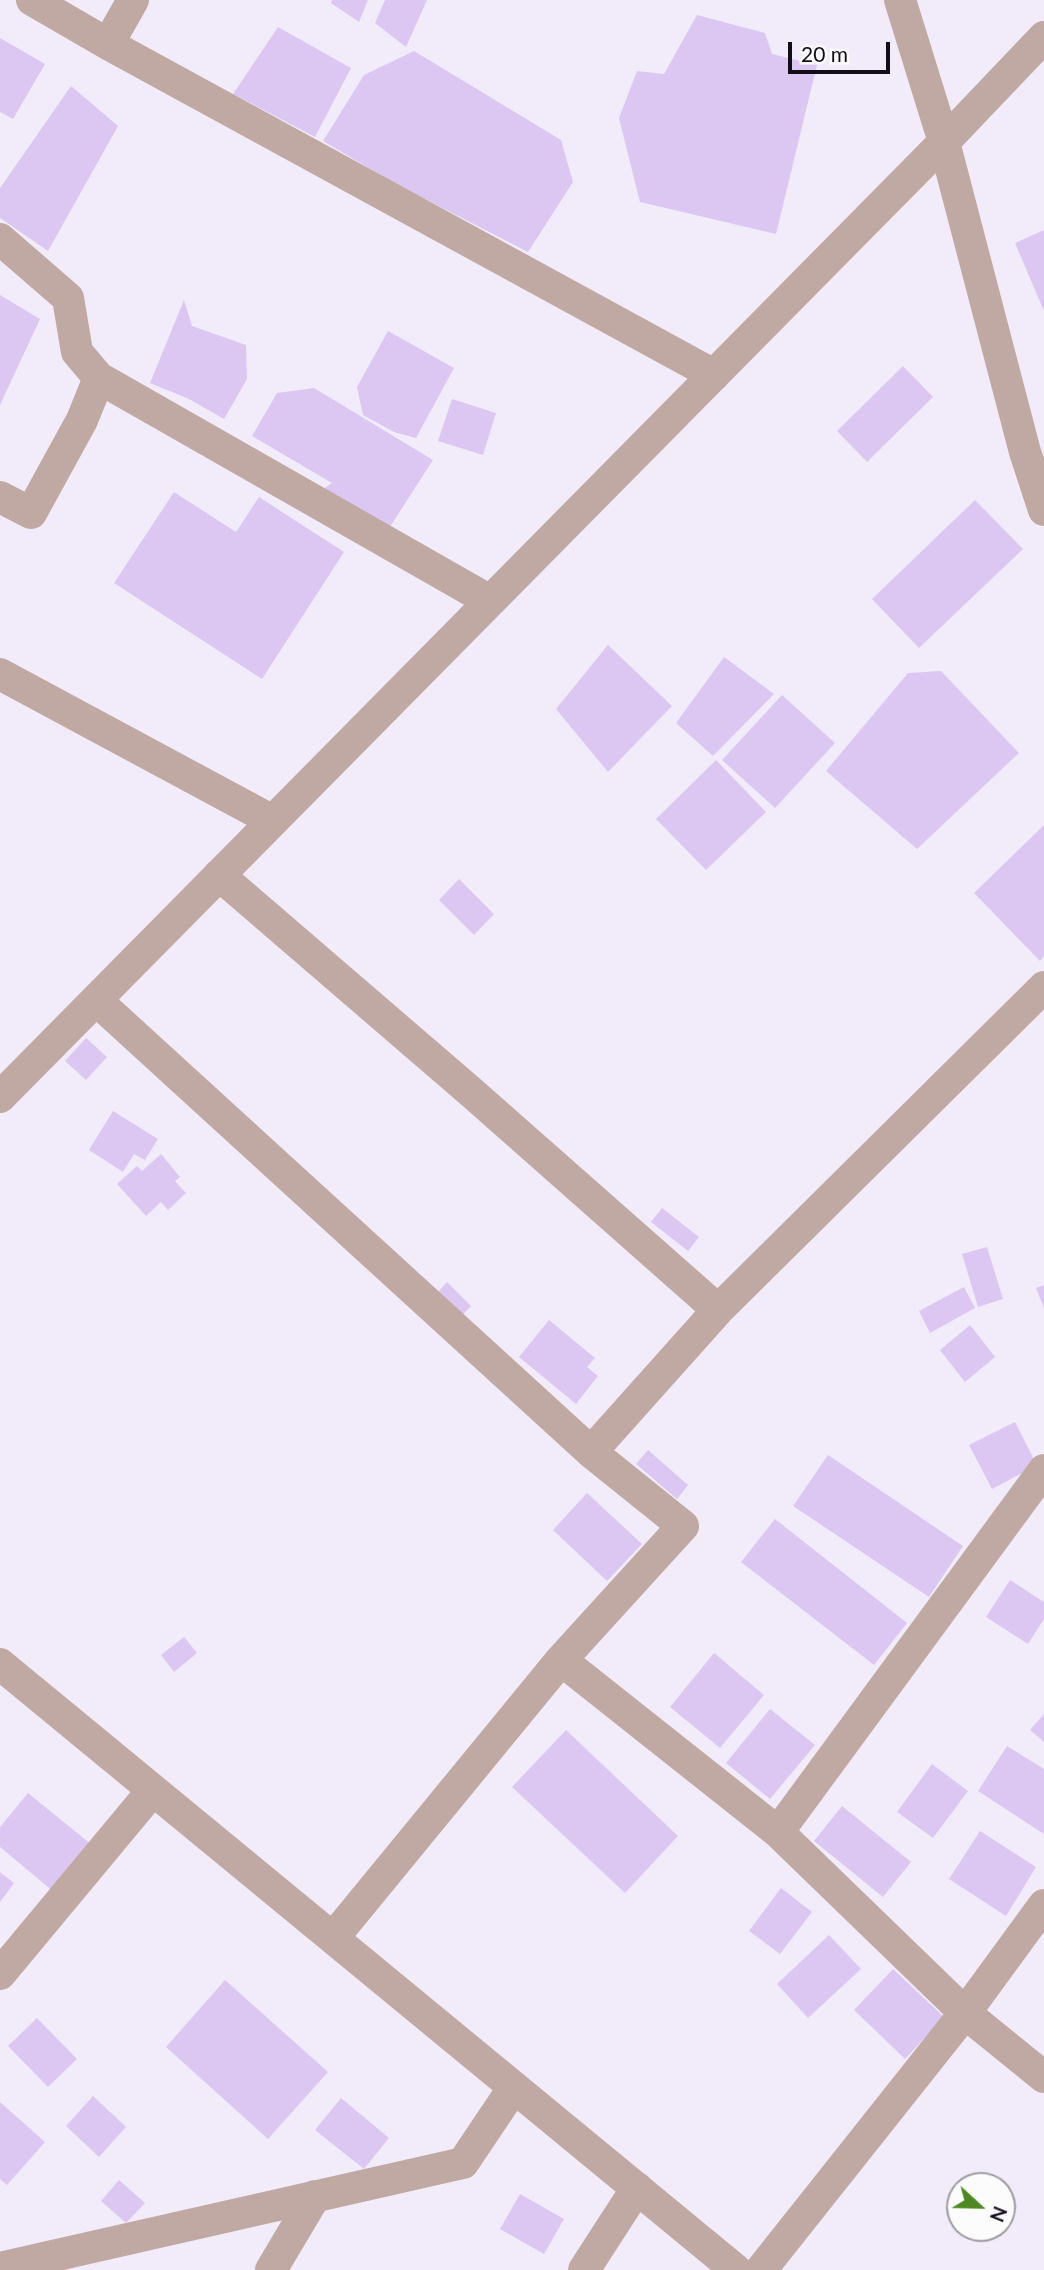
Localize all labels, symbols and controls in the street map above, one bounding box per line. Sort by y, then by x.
scale bar [792,28,894,72]
text: 20 m [801,41,848,66]
north arrow [946,2172,1016,2242]
text: N [986,2203,1012,2225]

